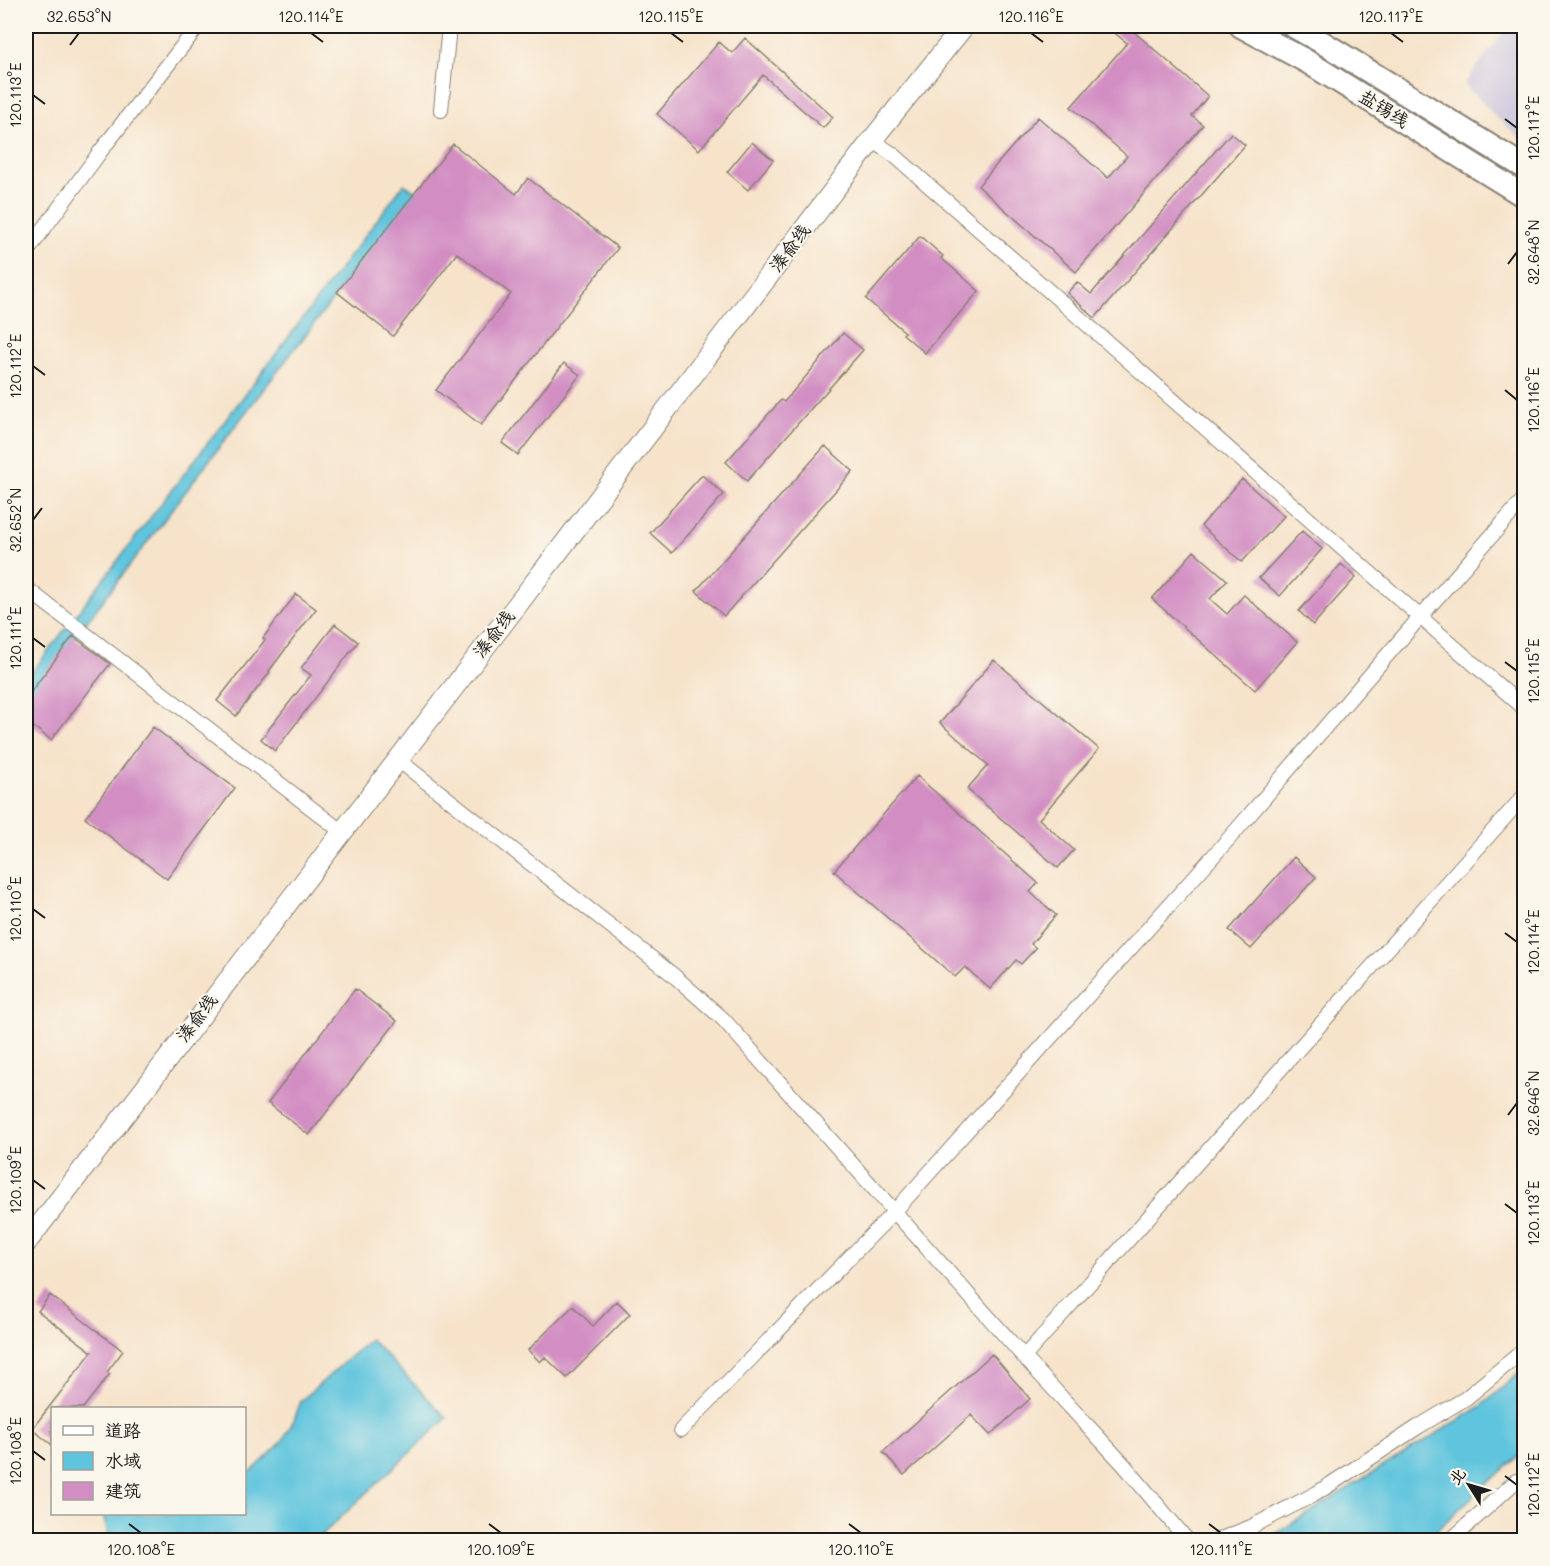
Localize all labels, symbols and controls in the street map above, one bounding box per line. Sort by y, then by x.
text: 32.653°N [46,6,112,26]
text: 120.114°E [278,6,344,26]
text: 120.115°E [638,6,704,26]
text: 120.116°E [998,6,1064,26]
text: 120.117°E [1359,6,1424,26]
text: 120.113°E [5,62,25,128]
street label: 盐锡线 [1355,84,1414,133]
text: 120.117°E [1523,95,1543,160]
street label: 溱俞线 [763,219,815,276]
text: 32.648°N [1523,219,1543,285]
text: 120.112°E [5,333,25,398]
text: 120.116°E [1523,367,1543,433]
text: 32.652°N [5,488,25,552]
street label: 溱俞线 [467,605,519,662]
text: 120.111°E [5,606,25,670]
text: 120.115°E [1523,638,1543,704]
text: 120.110°E [5,876,25,942]
text: 120.114°E [1523,909,1543,975]
street label: 溱俞线 [170,989,222,1046]
text: 32.646°N [1523,1070,1543,1136]
text: 120.109°E [5,1146,25,1214]
text: 120.113°E [1523,1180,1543,1246]
legend [51,1407,246,1515]
text: 120.108°E [5,1417,25,1485]
text: 道路 [105,1418,141,1442]
text: 水域 [105,1448,141,1472]
text: 120.112°E [1523,1452,1543,1517]
north arrow [1439,1455,1499,1515]
text: 北 [1443,1463,1470,1488]
text: 建筑 [105,1478,141,1502]
text: 120.108°E [107,1539,175,1559]
text: 120.109°E [467,1539,535,1559]
text: 120.110°E [828,1539,894,1559]
text: 120.111°E [1189,1539,1253,1559]

